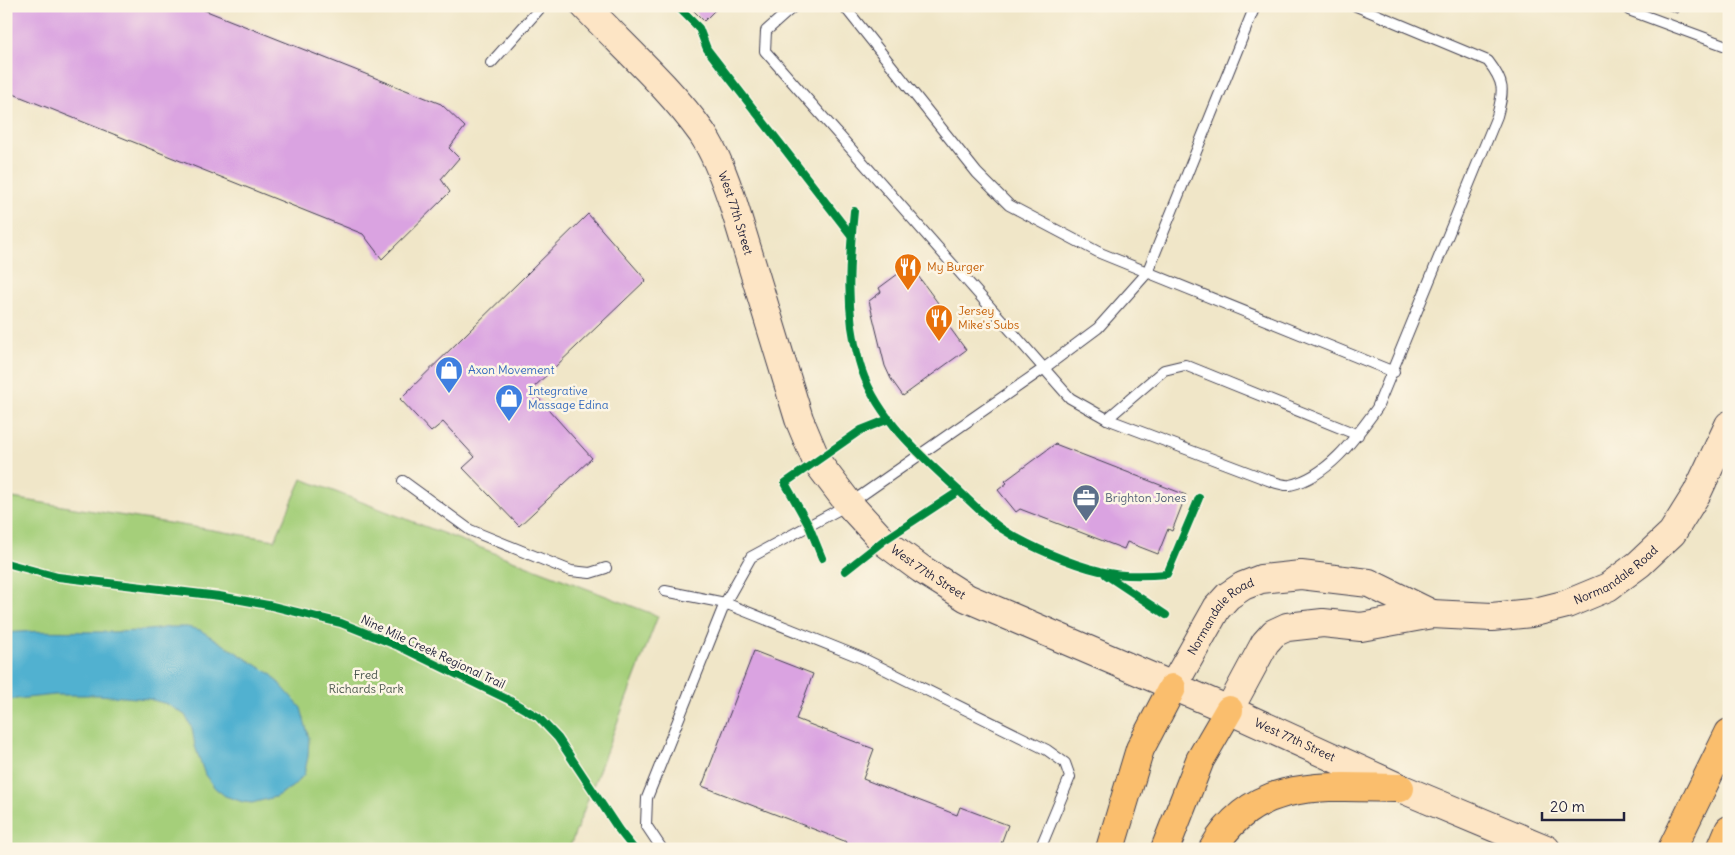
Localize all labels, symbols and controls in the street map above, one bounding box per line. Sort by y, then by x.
street label: West 77th Street [715,169,756,257]
restaurant icon: My Burger [893,252,923,291]
place label: My Burger [927,259,984,274]
restaurant icon: Jersey Mike's Subs [924,303,954,342]
place label: Jersey Mike's Subs [958,303,1019,332]
shop icon: Axon Movement [434,355,464,394]
place label: Axon Movement [468,362,554,377]
shop icon: Integrative Massage Edina [494,383,524,422]
place label: Integrative Massage Edina [528,383,609,412]
office icon: Brighton Jones [1071,483,1101,522]
place label: Brighton Jones [1105,490,1186,505]
street label: West 77th Street [888,541,969,602]
street label: Normandale Road [1571,542,1661,607]
street label: Normandale Road [1184,575,1256,658]
street label: Nine Mile Creek Regional Trail [359,611,508,692]
park label: Fred Richards Park [328,667,404,696]
street label: West 77th Street [1252,715,1338,764]
scale bar [1542,790,1625,822]
text: 20 m [1550,797,1585,816]

